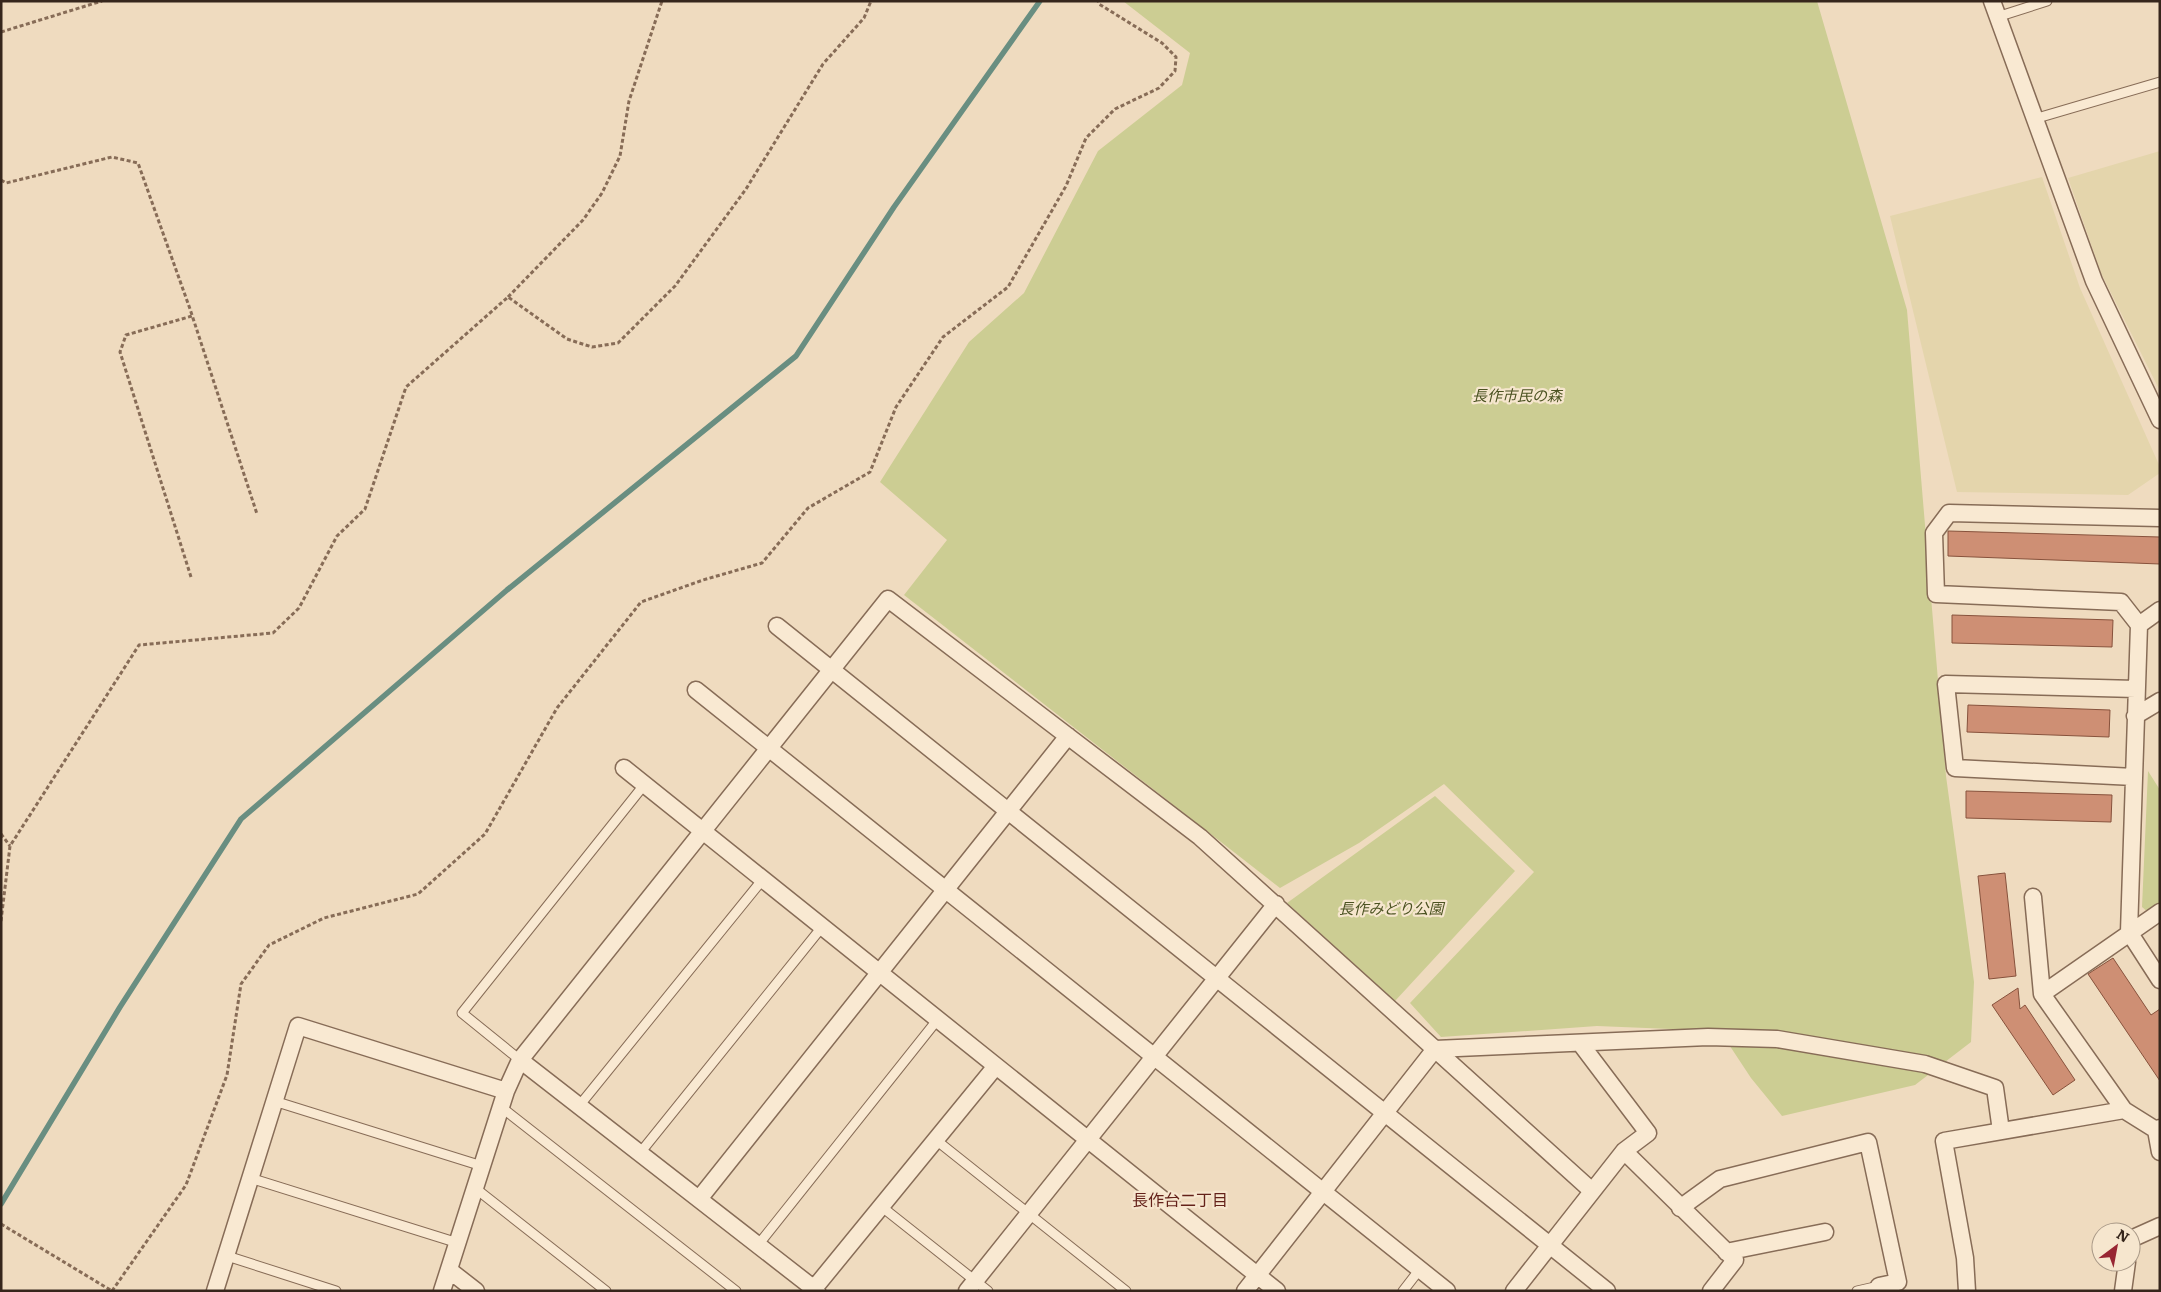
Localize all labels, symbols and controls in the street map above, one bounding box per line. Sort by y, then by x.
park label: 長作市民の森 [1472,383,1564,406]
park label: 長作みどり公園 [1338,896,1445,919]
district label: 長作台二丁目 [1132,1187,1228,1211]
north arrow [2091,1222,2141,1272]
text: N [2113,1224,2134,1247]

